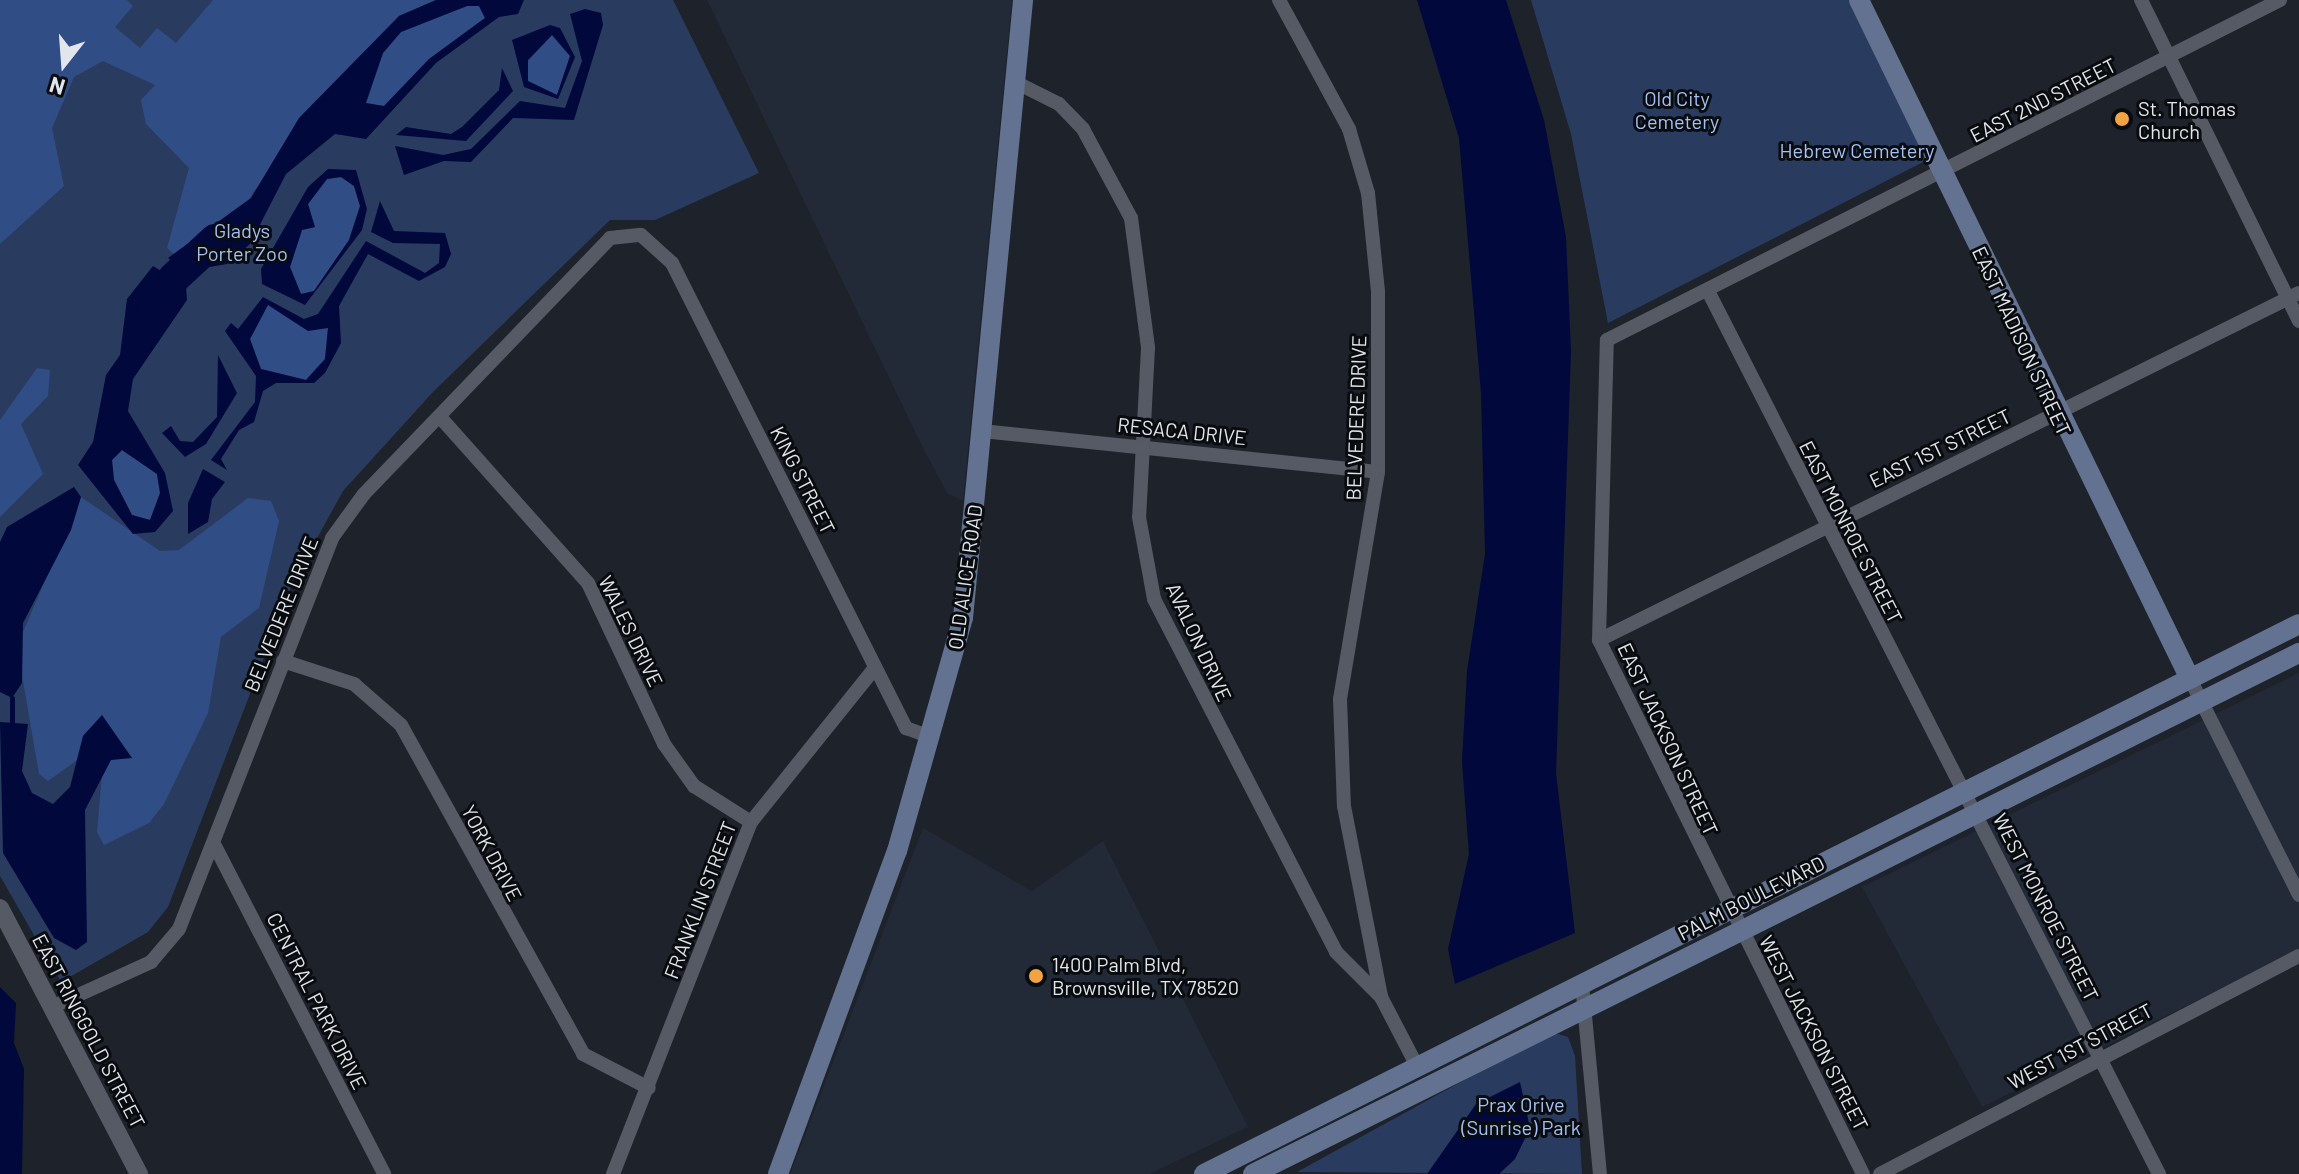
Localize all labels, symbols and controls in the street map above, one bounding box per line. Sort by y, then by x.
north arrow [24,24,104,104]
street label: EAST 2ND STREET [1966,53,2120,147]
text: N [46,72,68,102]
park label: Old City Cemetery [1635,87,1719,134]
place label: St. Thomas Church [2138,96,2236,143]
marker: St. Thomas Church [2113,110,2131,128]
park label: Hebrew Cemetery [1779,138,1935,162]
park label: Gladys Porter Zoo [196,219,288,266]
street label: EAST MADISON STREET [1968,242,2076,440]
street label: BELVEDERE DRIVE [1341,335,1371,501]
street label: EAST 1ST STREET [1865,403,2015,493]
street label: RESACA DRIVE [1116,412,1248,450]
street label: KING STREET [766,422,840,538]
street label: EAST MONROE STREET [1795,437,1907,627]
street label: OLD ALICE ROAD [943,503,987,651]
street label: BELVEDERE DRIVE [239,533,323,695]
street label: WALES DRIVE [594,572,668,690]
street label: AVALON DRIVE [1161,579,1237,705]
street label: EAST JACKSON STREET [1613,639,1723,839]
street label: YORK DRIVE [457,801,527,905]
street label: WEST MONROE STREET [1988,809,2104,1005]
street label: FRANKLIN STREET [659,818,741,982]
street label: PALM BOULEVARD [1674,851,1828,945]
street label: CENTRAL PARK DRIVE [262,909,372,1093]
street label: EAST RINGGOLD STREET [28,930,150,1132]
street label: WEST JACKSON STREET [1754,932,1874,1134]
place label: 1400 Palm Blvd, Brownsville, TX 78520 [1052,952,1239,999]
marker: 1400 Palm Blvd, Brownsville, TX 78520 [1027,967,1045,985]
street label: WEST 1ST STREET [2004,998,2156,1094]
park label: Prax Orive (Sunrise) Park [1461,1092,1581,1139]

